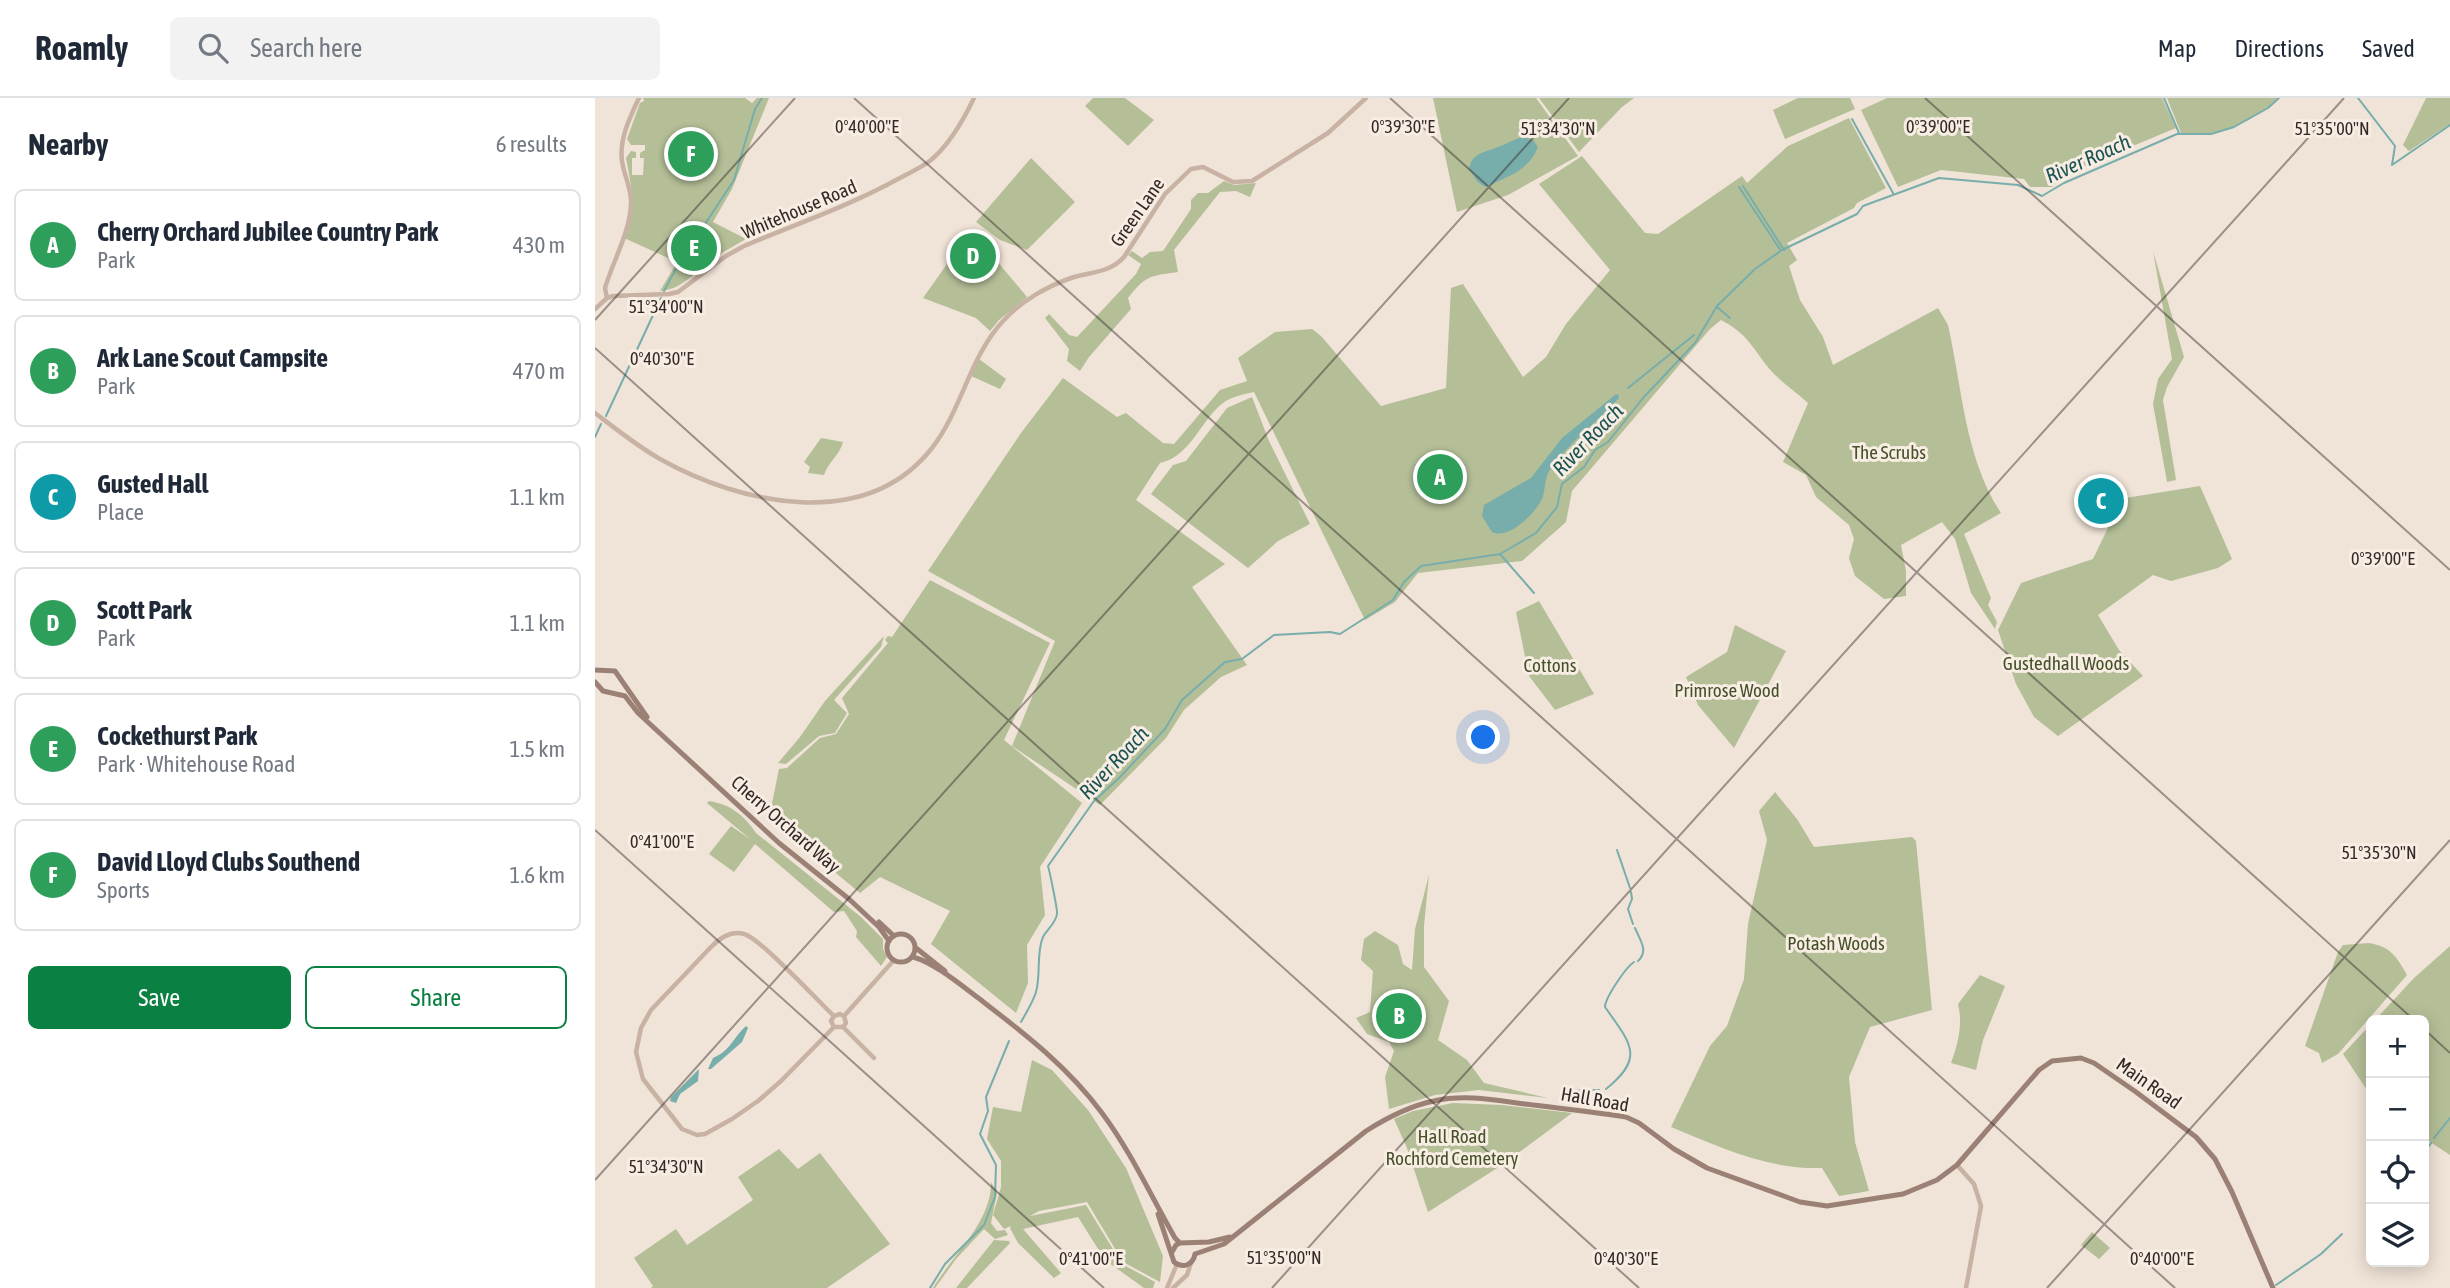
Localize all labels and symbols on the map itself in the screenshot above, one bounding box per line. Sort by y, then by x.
text: 0°40'00"E [835,116,899,137]
text: 0°39'30"E [1371,116,1435,137]
text: 0°39'00"E [1906,116,1970,137]
text: 51°34'30"N [1520,118,1596,139]
text: 51°35'00"N [2294,118,2370,139]
pin: F [668,128,714,180]
water label: River Roach [2041,129,2134,187]
street label: Green Lane [1105,173,1169,251]
street label: Whitehouse Road [738,175,860,243]
pin: E [671,222,717,274]
pin: D [950,230,996,282]
text: 51°34'00"N [628,296,704,317]
text: 0°40'30"E [630,348,694,369]
water label: River Roach [1547,398,1627,480]
park label: The Scrubs [1852,441,1926,463]
pin: A [1417,451,1463,503]
pin: C [2078,475,2124,527]
text: 0°39'00"E [2351,548,2415,569]
park label: Gustedhall Woods [2003,652,2129,674]
park label: Cottons [1523,654,1577,676]
park label: Primrose Wood [1674,679,1780,701]
your location [1466,720,1500,754]
water label: River Roach [1074,721,1153,804]
street label: Cherry Orchard Way [727,771,845,877]
text: 0°41'00"E [630,831,694,852]
text: 51°35'30"N [2341,842,2417,863]
park label: Potash Woods [1787,932,1885,954]
pin: B [1376,990,1422,1042]
street label: Main Road [2112,1053,2186,1113]
street label: Hall Road [1559,1082,1631,1116]
park label: Hall Road Rochford Cemetery [1386,1125,1519,1169]
text: 51°34'30"N [628,1156,704,1177]
text: 51°35'00"N [1246,1247,1322,1268]
text: 0°41'00"E [1059,1248,1123,1269]
text: 0°40'30"E [1594,1248,1658,1269]
text: 0°40'00"E [2130,1248,2194,1269]

